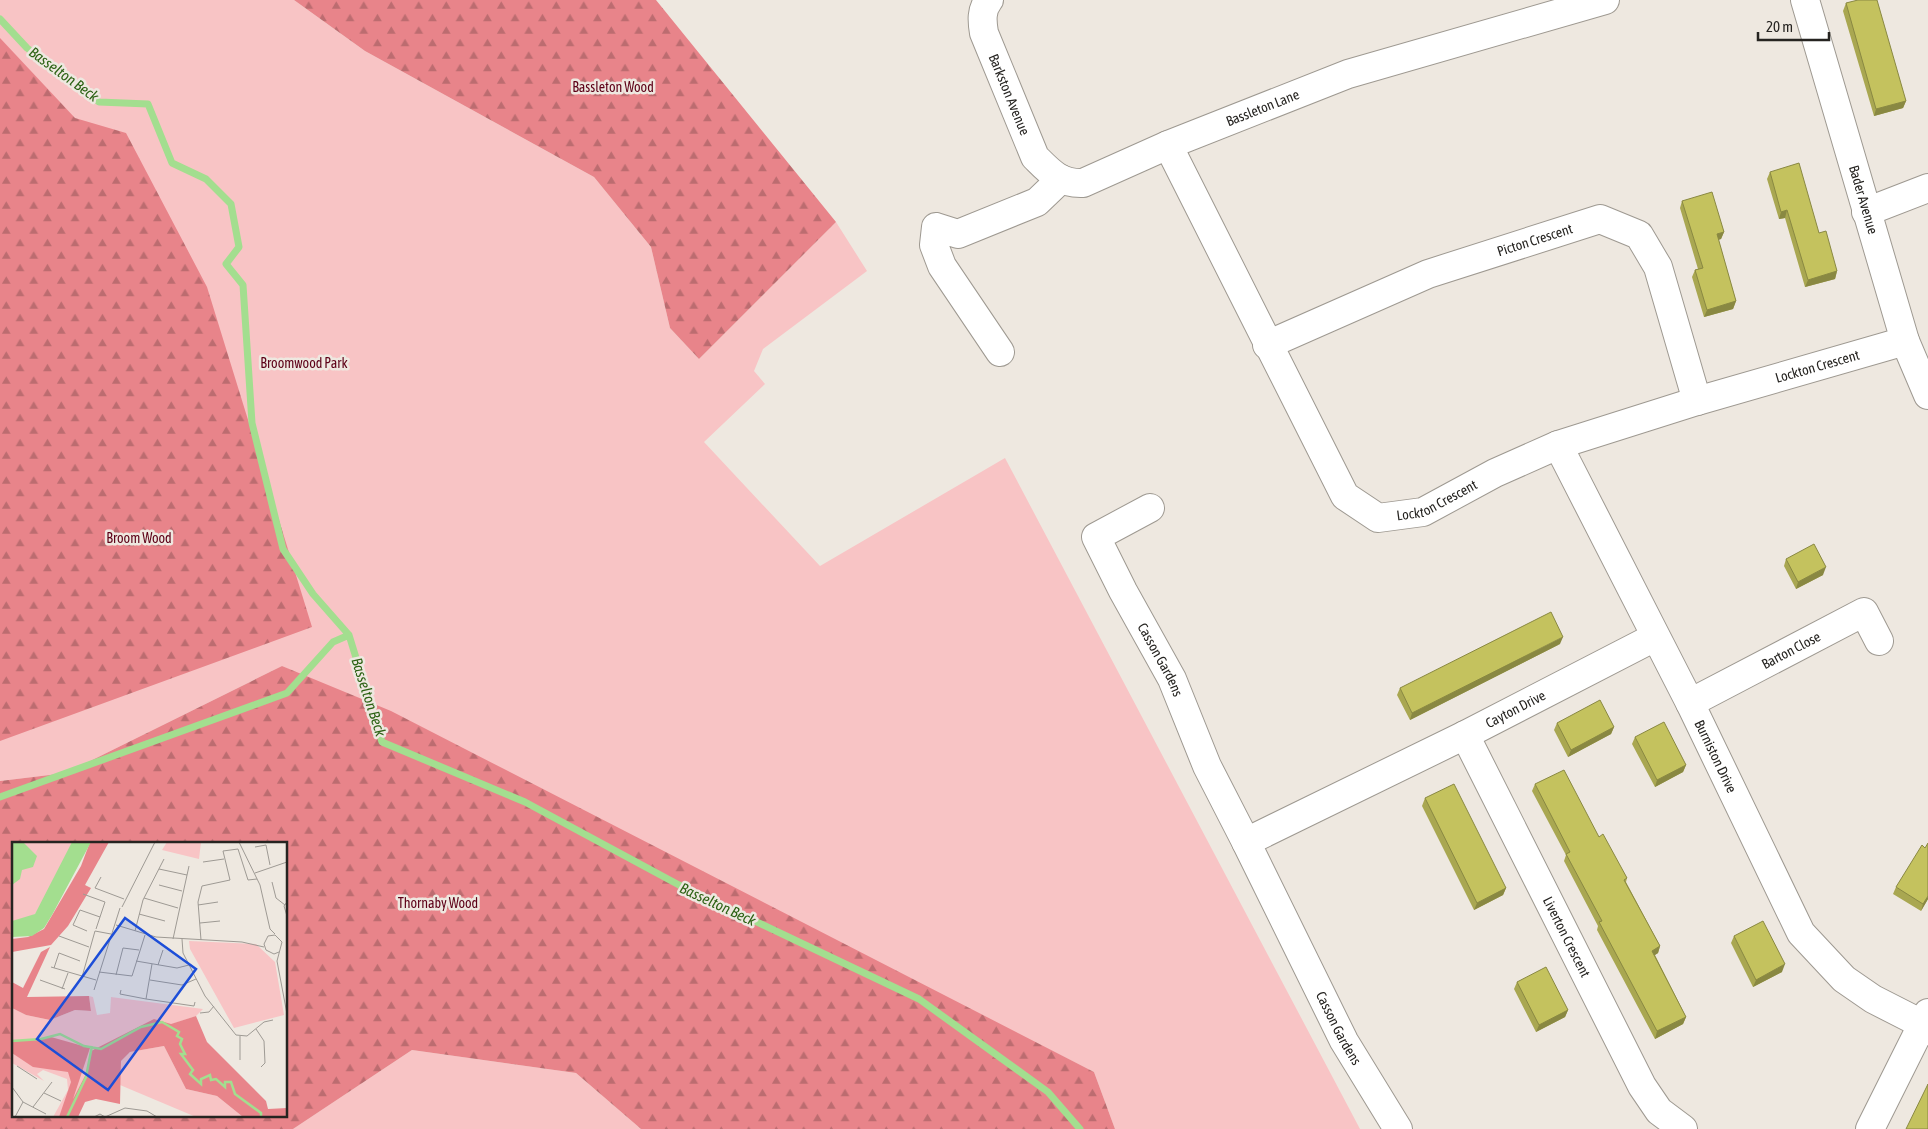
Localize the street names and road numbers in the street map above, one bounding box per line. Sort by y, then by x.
street label: Barkston Avenue [985,51,1033,138]
street label: Bassleton Lane [1224,86,1301,129]
street label: Bader Avenue [1846,163,1881,236]
street label: Picton Crescent [1495,220,1574,259]
street label: Lockton Crescent [1773,347,1861,386]
street label: Lockton Crescent [1396,476,1480,523]
street label: Casson Gardens [1134,620,1186,699]
street label: Barton Close [1759,628,1823,672]
street label: Cayton Drive [1483,687,1548,731]
street label: Burniston Drive [1691,717,1740,795]
street label: Liverton Crescent [1540,894,1594,980]
street label: Casson Gardens [1313,989,1365,1068]

